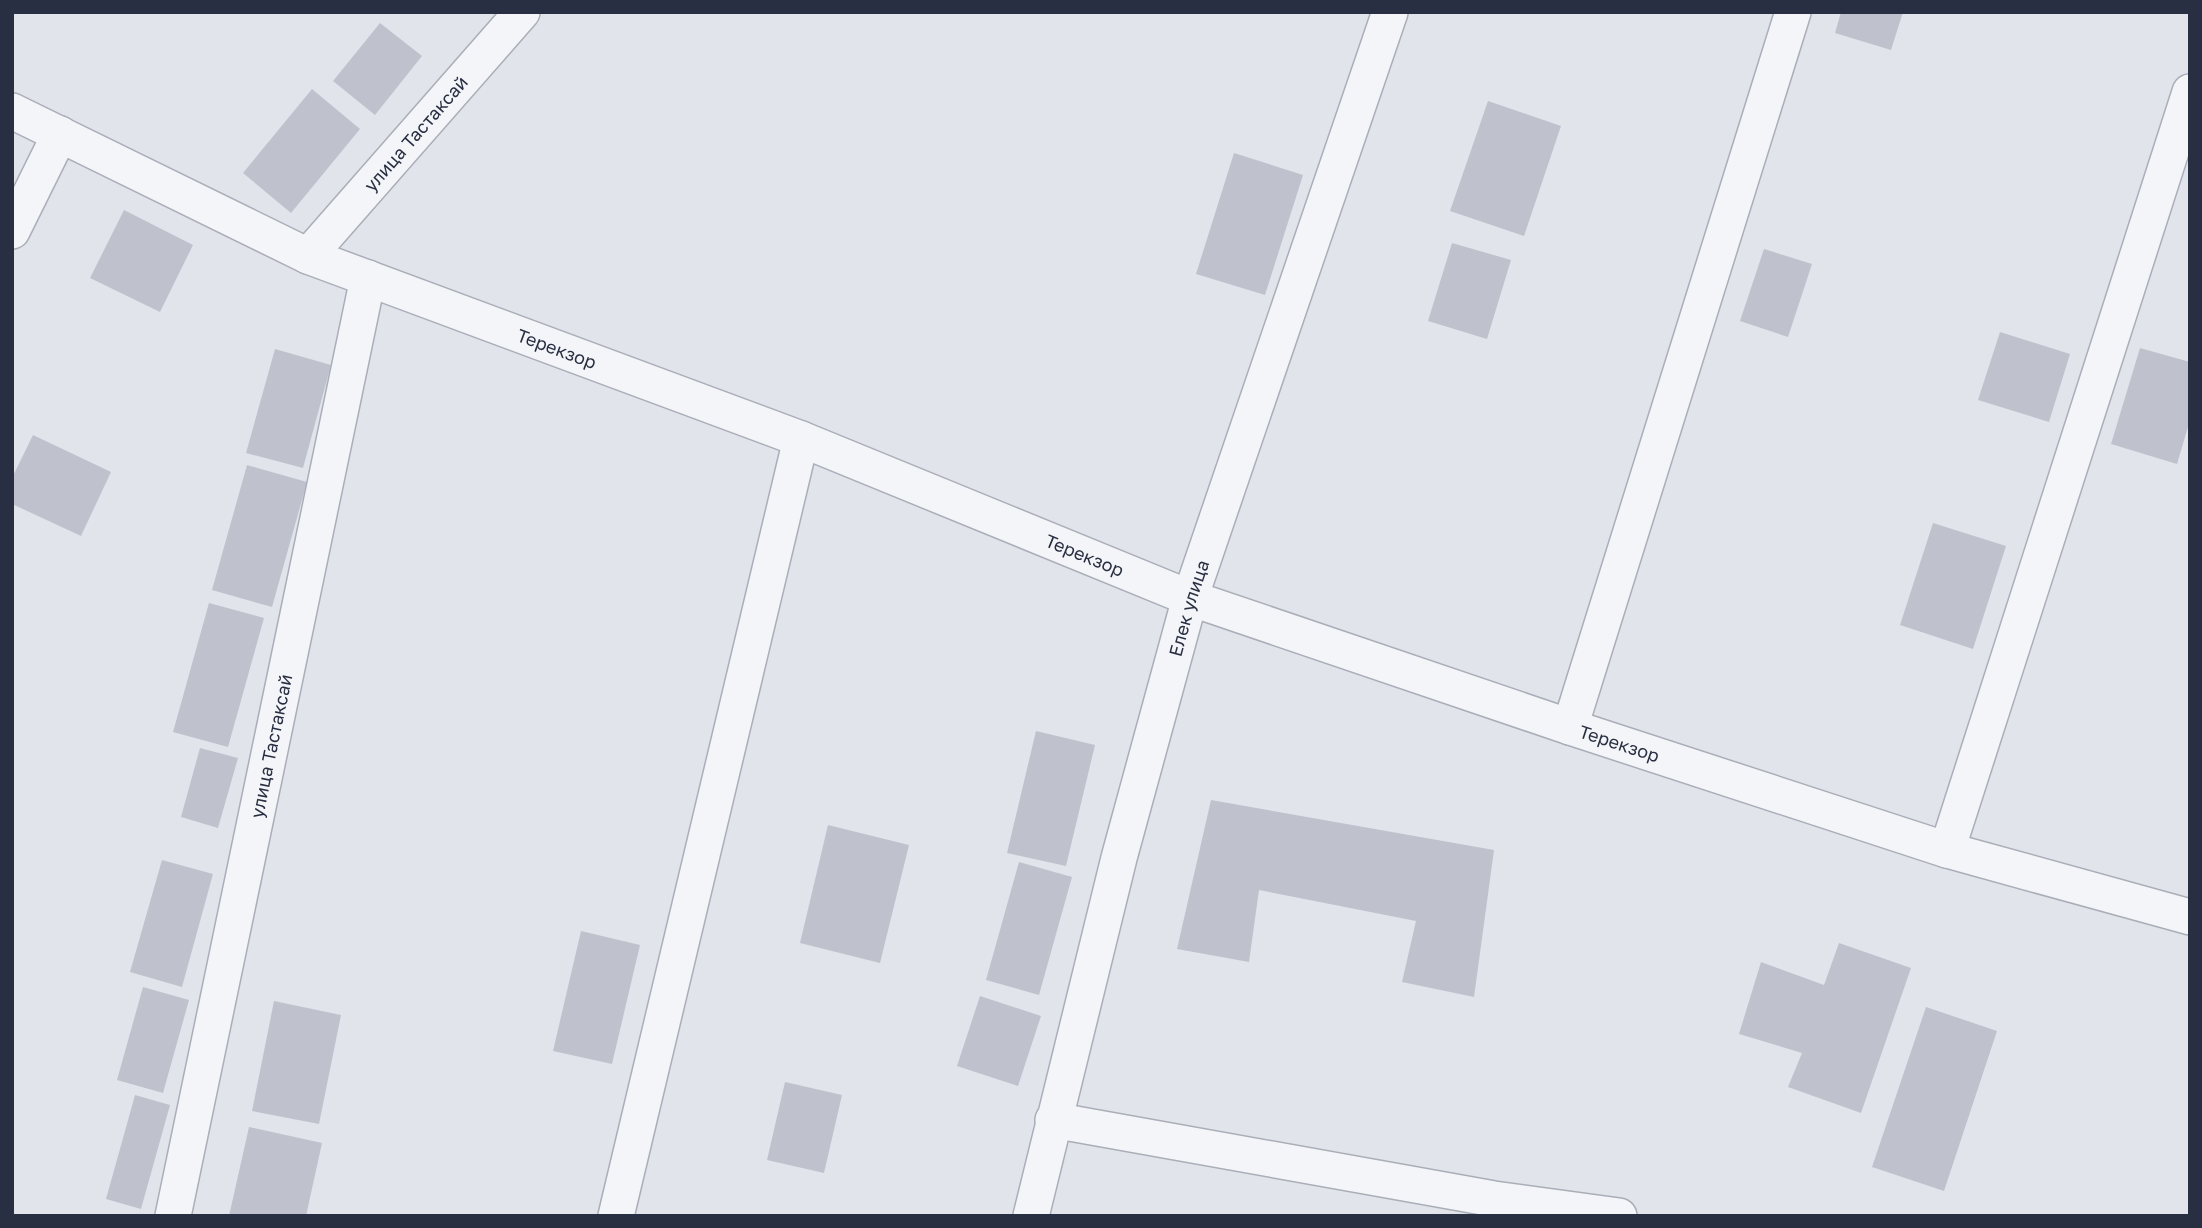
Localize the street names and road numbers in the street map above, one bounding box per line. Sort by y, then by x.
street label: улица Тастаксай [359,71,472,196]
street label: Терекзор [514,324,600,373]
street label: Терекзор [1042,529,1127,581]
street label: Елек улица [1164,557,1213,659]
street label: улица Тастаксай [245,672,296,820]
street label: Терекзор [1577,720,1662,766]

